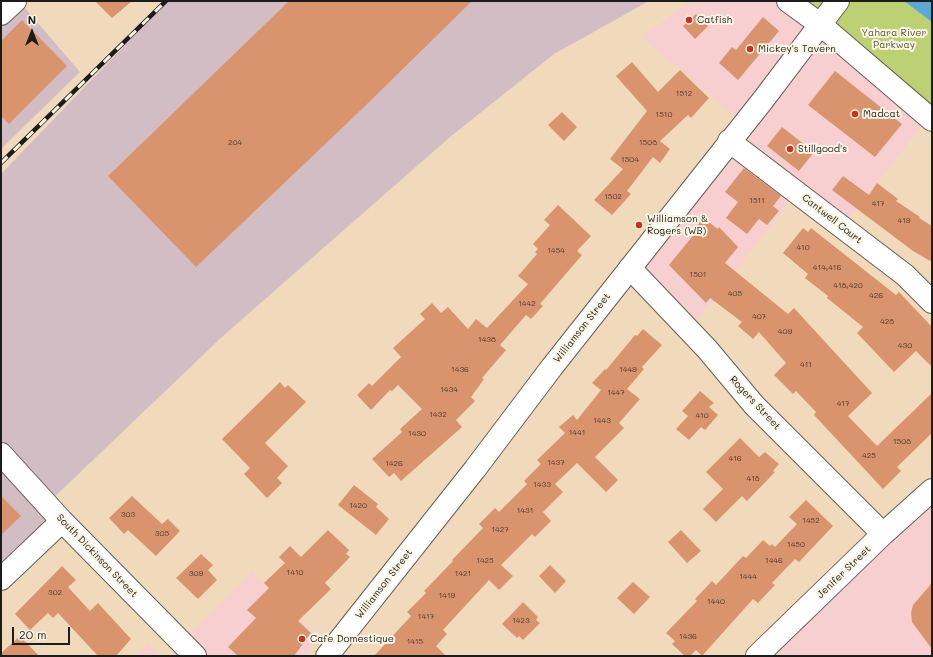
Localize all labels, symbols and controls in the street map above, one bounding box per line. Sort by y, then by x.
north arrow [12,12,52,52]
text: N [28,12,36,27]
place label: Catfish [697,14,732,26]
marker: Catfish [684,15,694,25]
park label: Yahara River Parkway [861,27,927,50]
place label: Mickey's Tavern [758,43,836,55]
marker: Mickey's Tavern [745,44,755,54]
house number: 1512 [676,89,692,99]
place label: Madcat [863,108,900,120]
marker: Madcat [850,109,860,119]
house number: 1510 [656,110,672,120]
house number: 204 [228,138,242,148]
house number: 1508 [639,138,657,148]
place label: Stillgood's [798,143,847,155]
marker: Stillgood's [785,144,795,154]
house number: 1504 [621,155,639,165]
house number: 1502 [604,192,622,202]
street label: Cantwell Court [799,192,865,246]
house number: 1511 [749,196,765,206]
house number: 417 [872,199,884,209]
place label: Williamson & Rogers (WB) [647,213,708,236]
house number: 419 [898,216,910,226]
marker: Williamson & Rogers (WB) [634,220,644,230]
house number: 410 [796,243,810,253]
house number: 1454 [547,246,565,256]
house number: 414,416 [813,263,841,273]
house number: 1501 [690,270,706,280]
house number: 418,420 [833,281,863,291]
house number: 405 [728,289,742,299]
street label: Williamson Street [551,291,613,365]
house number: 426 [869,291,883,301]
house number: 1442 [518,299,536,309]
house number: 407 [752,312,766,322]
house number: 428 [880,317,894,327]
house number: 409 [778,327,792,337]
house number: 1438 [478,335,496,345]
house number: 430 [898,341,912,351]
house number: 411 [800,360,812,370]
house number: 1436 [451,365,469,375]
house number: 1449 [619,365,637,375]
street label: Rogers Street [727,374,783,432]
house number: 1434 [440,385,458,395]
house number: 1447 [607,388,625,398]
house number: 417 [837,399,849,409]
house number: 1432 [429,410,447,420]
house number: 410 [695,411,709,421]
house number: 1443 [593,416,611,426]
house number: 1441 [569,428,585,438]
house number: 1430 [408,429,426,439]
house number: 1508 [893,437,911,447]
house number: 425 [862,451,876,461]
house number: 416 [728,454,742,464]
house number: 1437 [547,458,565,468]
house number: 1426 [385,459,403,469]
house number: 418 [746,474,760,484]
house number: 1433 [533,480,551,490]
house number: 1420 [349,501,367,511]
house number: 1431 [517,506,533,516]
house number: 303 [121,510,135,520]
street label: South Dickinson Street [54,512,140,600]
house number: 1452 [802,516,820,526]
house number: 1427 [491,525,509,535]
house number: 305 [155,529,169,539]
house number: 1450 [787,540,805,550]
street label: Jenifer Street [815,543,873,601]
street label: Williamson Street [353,547,415,621]
house number: 1425 [476,556,494,566]
house number: 1446 [765,556,783,566]
house number: 1410 [287,568,303,578]
house number: 309 [189,569,203,579]
house number: 1421 [455,569,471,579]
house number: 1444 [739,572,757,582]
house number: 302 [48,588,62,598]
house number: 1419 [439,591,455,601]
house number: 1440 [707,597,725,607]
house number: 1417 [418,612,434,622]
house number: 1423 [512,616,530,626]
scale bar [14,619,72,645]
text: 20 m [19,626,47,642]
house number: 1436 [679,632,697,642]
place label: Cafe Domestique [310,633,394,645]
marker: Cafe Domestique [297,634,307,644]
house number: 1415 [407,637,423,647]

